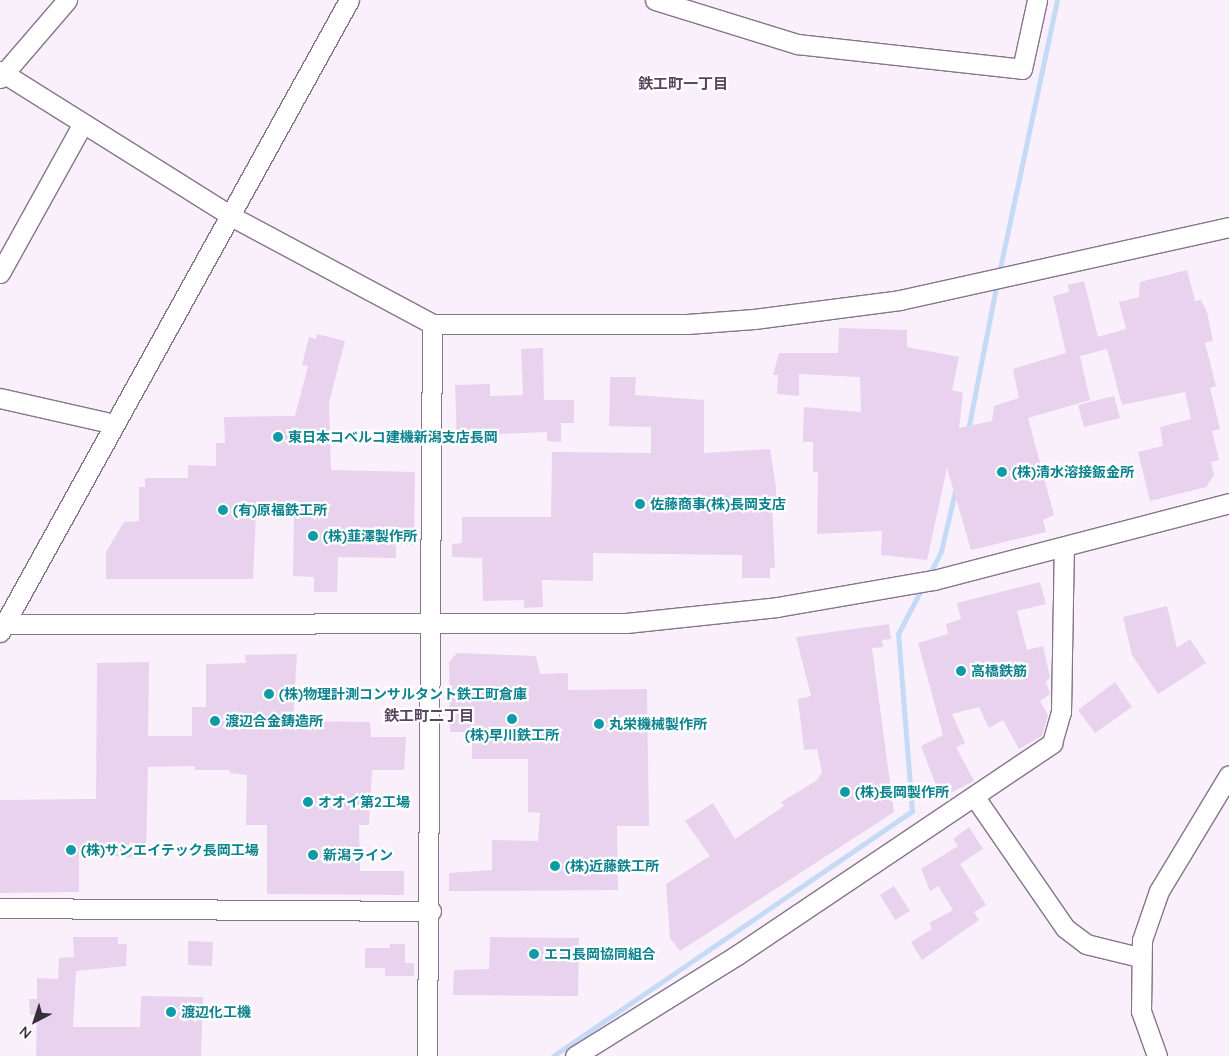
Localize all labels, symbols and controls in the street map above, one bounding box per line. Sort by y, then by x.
district label: 鉄工町一丁目 [638,75,728,93]
place label: 東日本コベルコ建機新潟支店長岡 [288,429,498,445]
marker: 東日本コベルコ建機新潟支店長岡 [272,431,284,443]
place label: (株)清水溶接鈑金所 [1012,464,1134,480]
marker: (株)清水溶接鈑金所 [996,466,1008,478]
place label: 佐藤商事(株)長岡支店 [650,496,786,512]
marker: 佐藤商事(株)長岡支店 [634,498,646,510]
place label: (有)原福鉄工所 [233,502,327,518]
marker: (有)原福鉄工所 [217,504,229,516]
place label: (株)韮澤製作所 [323,528,417,544]
marker: (株)韮澤製作所 [307,530,319,542]
place label: 高橋鉄筋 [971,663,1027,679]
marker: 高橋鉄筋 [955,665,967,677]
place label: (株)物理計測コンサルタント鉄工町倉庫 [279,686,527,702]
marker: (株)物理計測コンサルタント鉄工町倉庫 [263,688,275,700]
district label: 鉄工町二丁目 [384,707,474,725]
place label: 渡辺合金鋳造所 [225,713,323,729]
marker: (株)早川鉄工所 [506,713,518,725]
marker: 渡辺合金鋳造所 [209,715,221,727]
place label: 丸栄機械製作所 [609,716,707,732]
marker: 丸栄機械製作所 [593,718,605,730]
place label: (株)早川鉄工所 [465,727,559,743]
place label: (株)長岡製作所 [855,784,949,800]
marker: (株)長岡製作所 [839,786,851,798]
place label: オオイ第2工場 [318,794,410,810]
marker: オオイ第2工場 [302,796,314,808]
place label: (株)サンエイテック長岡工場 [81,842,259,858]
marker: (株)サンエイテック長岡工場 [65,844,77,856]
place label: 新潟ライン [323,847,393,863]
marker: 新潟ライン [307,849,319,861]
place label: (株)近藤鉄工所 [565,858,659,874]
marker: (株)近藤鉄工所 [549,860,561,872]
place label: エコ長岡協同組合 [544,946,656,962]
marker: エコ長岡協同組合 [528,948,540,960]
north arrow [10,996,60,1046]
place label: 渡辺化工機 [181,1004,251,1020]
marker: 渡辺化工機 [165,1006,177,1018]
text: N [16,1022,35,1043]

